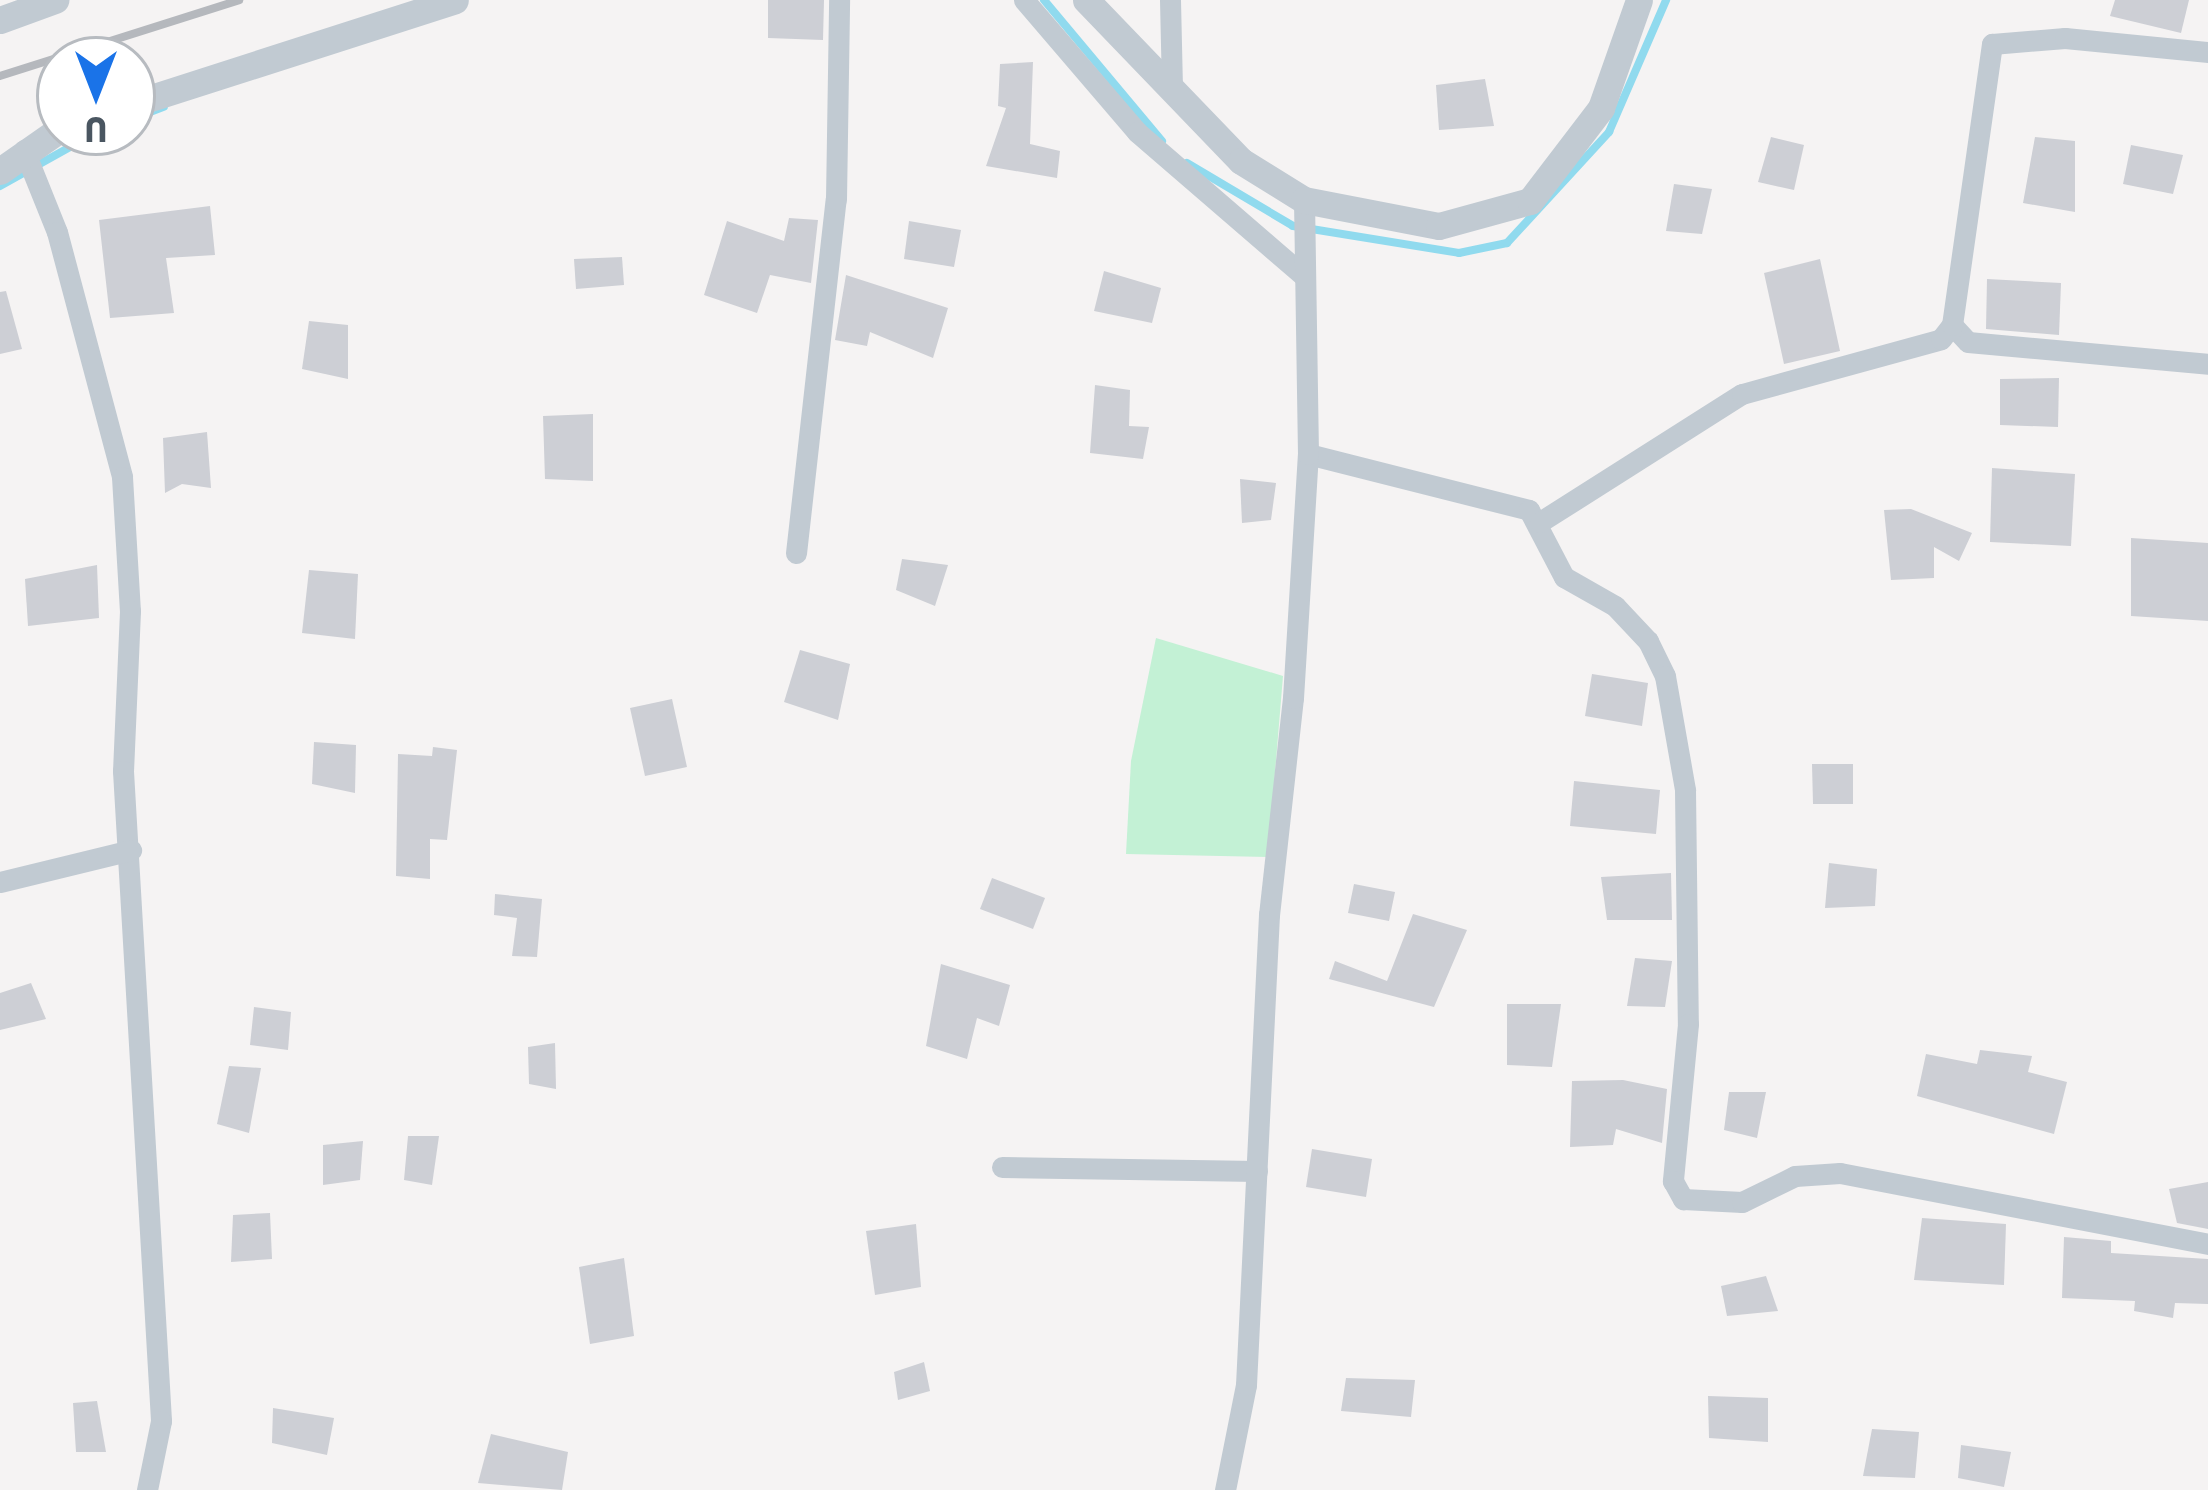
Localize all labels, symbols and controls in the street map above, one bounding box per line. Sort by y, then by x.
north arrow [36,36,156,156]
text: U [84,106,108,153]

